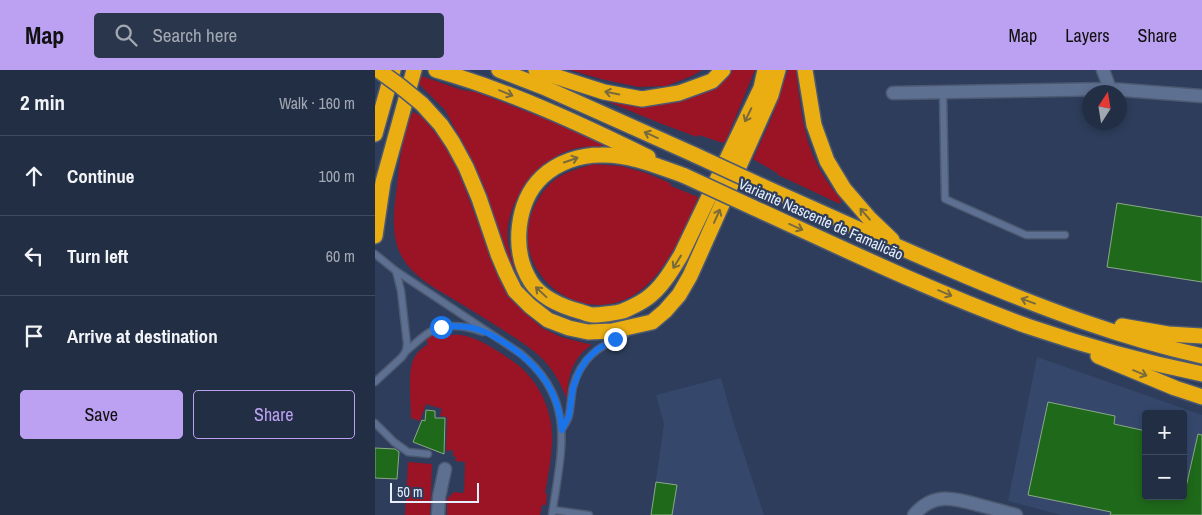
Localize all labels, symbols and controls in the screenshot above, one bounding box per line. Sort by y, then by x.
search box [94,13,444,58]
text: Map [25,19,64,51]
icon: search [112,21,140,49]
text: Search here [152,22,237,48]
text: Map [1009,23,1037,48]
text: Layers [1065,23,1110,48]
text: Share [1138,23,1177,48]
north arrow [1082,85,1127,130]
text: 2 min [20,88,65,117]
one-way arrow [604,88,620,98]
one-way arrow [497,89,513,98]
text: Walk · 160 m [279,92,355,114]
one-way arrow [743,107,752,122]
one-way arrow [644,130,659,139]
one-way arrow [563,155,579,164]
icon: ahead [20,162,48,190]
text: Continue [67,163,135,189]
text: 100 m [319,165,355,187]
street label: Variante Nascente de Famalicão [735,173,907,265]
one-way arrow [860,208,871,221]
one-way arrow [713,209,723,224]
one-way arrow [788,223,803,233]
icon: left [20,242,48,270]
text: Turn left [67,243,128,269]
text: 60 m [326,245,355,267]
one-way arrow [672,254,682,268]
one-way arrow [535,286,548,298]
one-way arrow [937,289,952,299]
one-way arrow [1021,296,1036,305]
route start [430,316,453,339]
icon: arrive [20,322,48,350]
text: Arrive at destination [67,323,218,349]
route end [604,328,627,351]
one-way arrow [1132,369,1147,378]
button: Save [20,390,183,439]
button: Share [193,390,355,439]
map controls [1142,410,1187,500]
button: + [1142,410,1187,455]
button: − [1142,455,1187,500]
scale bar [390,480,479,503]
text: 50 m [397,483,423,501]

